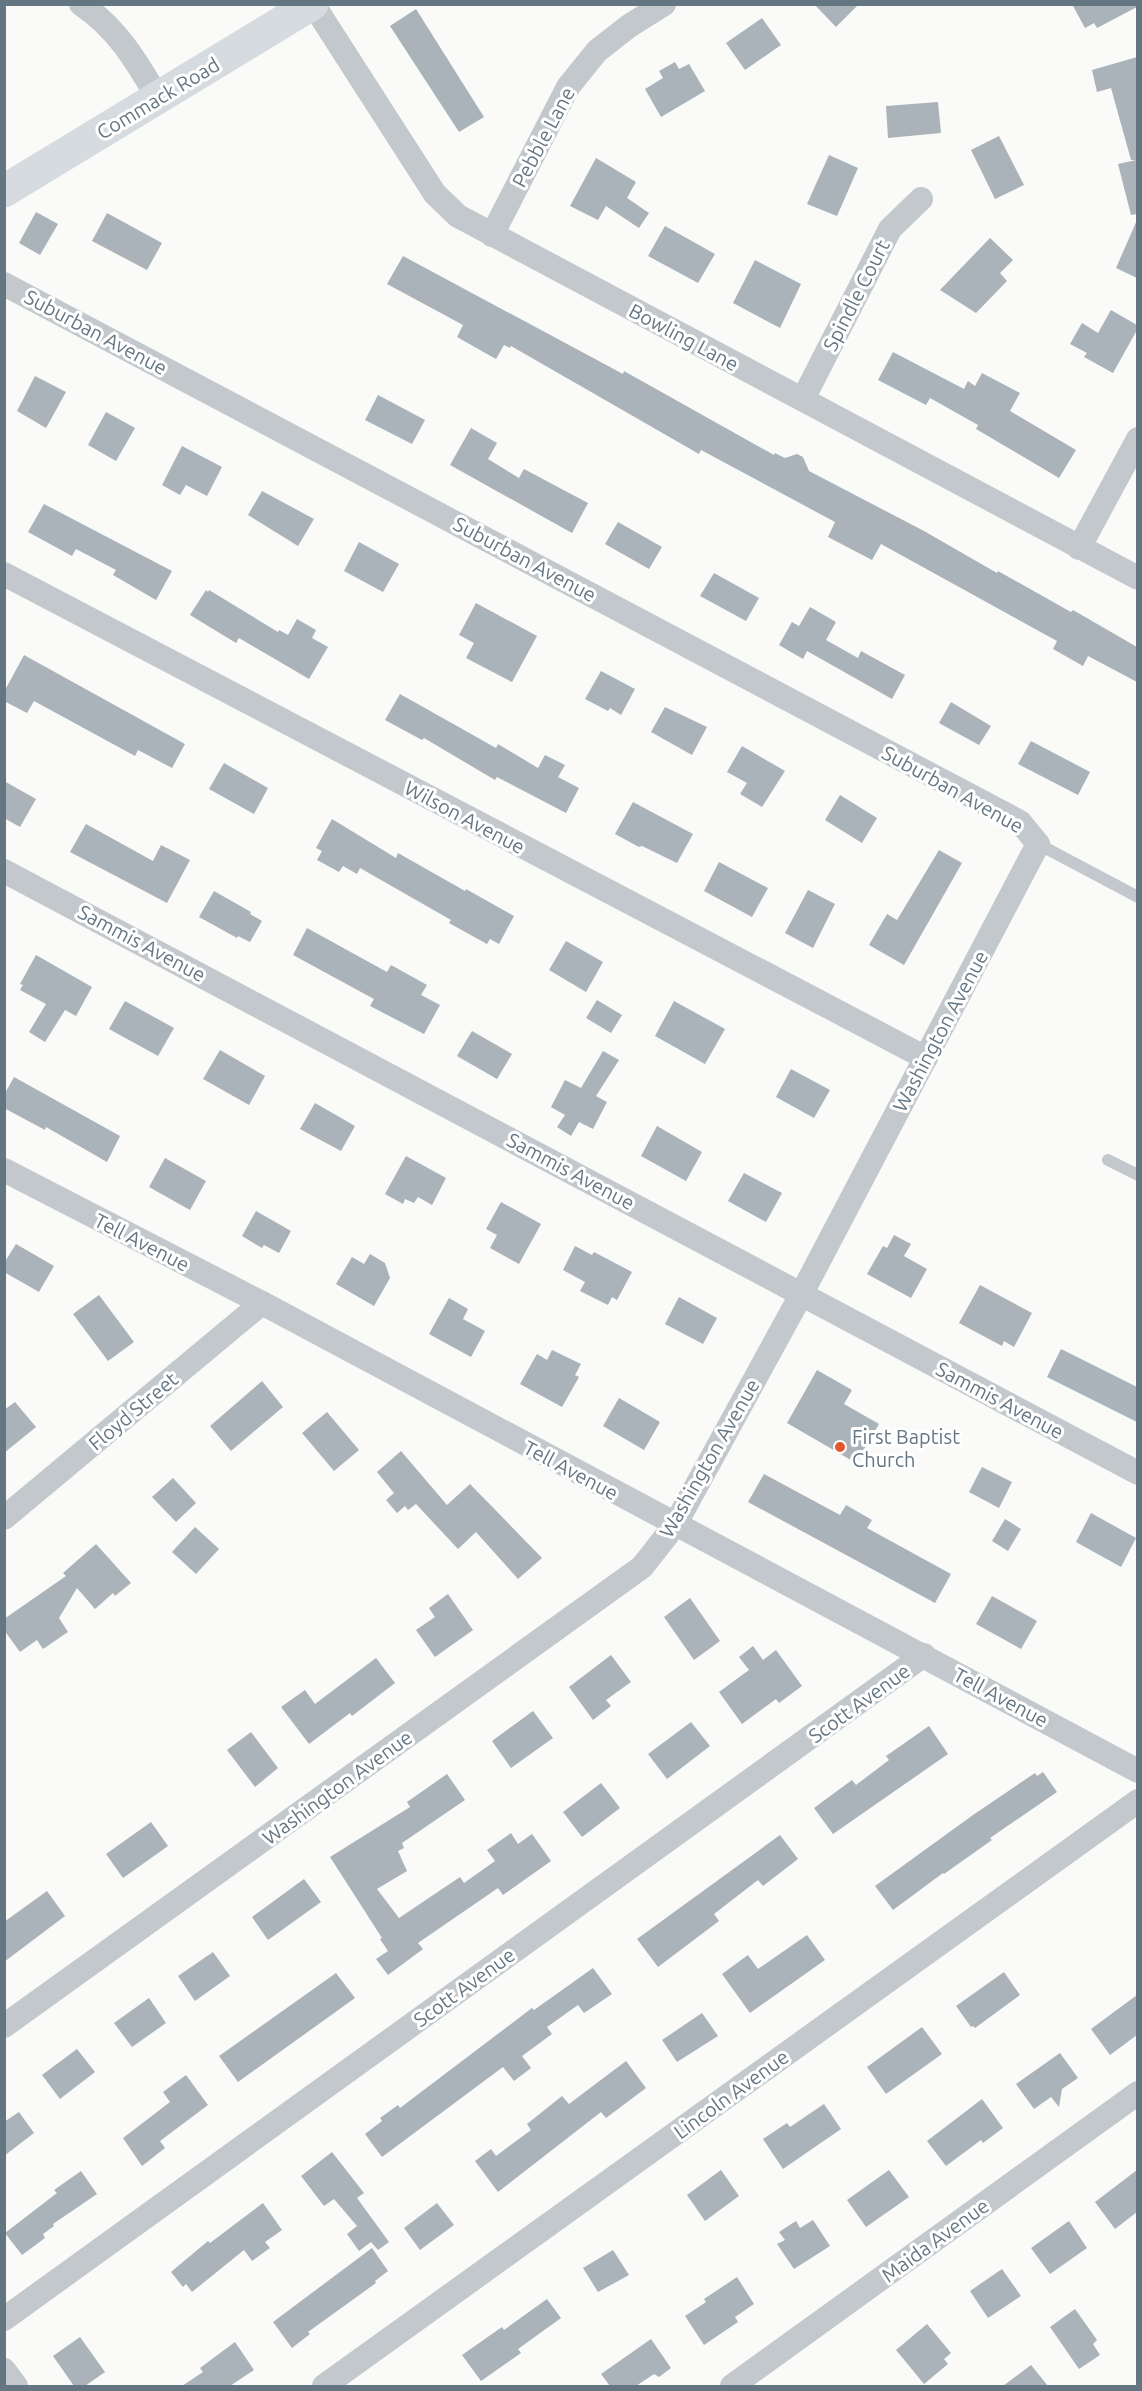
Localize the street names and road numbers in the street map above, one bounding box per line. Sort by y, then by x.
street label: Commack Road [93,52,223,144]
street label: Pebble Lane [507,83,579,191]
street label: Spindle Court [818,235,894,354]
street label: Suburban Avenue [21,285,171,379]
street label: Bowling Lane [625,299,743,375]
street label: Suburban Avenue [450,512,600,606]
street label: Suburban Avenue [878,741,1028,837]
street label: Wilson Avenue [401,776,529,858]
street label: Sammis Avenue [74,900,210,986]
street label: Washington Avenue [888,947,992,1115]
street label: Sammis Avenue [503,1128,639,1214]
street label: Tell Avenue [91,1208,193,1276]
street label: Sammis Avenue [932,1357,1068,1443]
street label: Floyd Street [84,1367,182,1455]
street label: Washington Avenue [654,1375,764,1541]
street label: Tell Avenue [520,1436,622,1504]
street label: Scott Avenue [804,1659,914,1747]
street label: Tell Avenue [950,1663,1052,1731]
street label: Washington Avenue [258,1725,416,1849]
street label: Scott Avenue [409,1943,519,2031]
street label: Lincoln Avenue [669,2045,793,2143]
street label: Maida Avenue [877,2194,993,2286]

